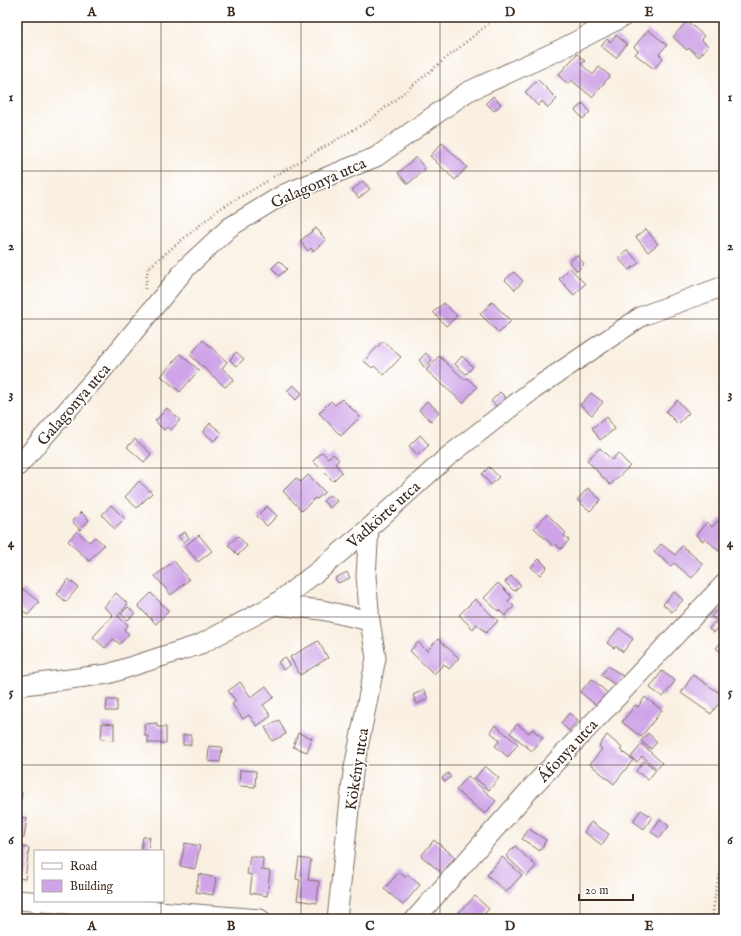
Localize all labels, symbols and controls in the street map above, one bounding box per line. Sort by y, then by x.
text: A [87,4,98,21]
text: B [227,4,236,21]
text: C [365,4,375,21]
text: D [505,4,516,21]
text: E [644,4,654,21]
text: 1 [9,89,14,106]
text: 1 [728,89,733,106]
street label: Galagonya utca [268,154,370,214]
text: 2 [8,238,14,255]
text: 2 [727,238,733,255]
street label: Galagonya utca [33,360,116,450]
text: 3 [9,386,14,403]
text: 3 [728,386,733,403]
street label: Vadkörte utca [343,477,425,554]
text: 4 [8,535,15,552]
text: 4 [727,535,734,552]
text: 5 [9,684,14,701]
text: 5 [728,684,733,701]
street label: Áfonya utca [532,714,603,788]
street label: Kökény utca [342,727,374,812]
text: 6 [8,832,14,849]
text: 6 [727,832,733,849]
legend [34,850,164,902]
text: Road [70,859,98,874]
scale bar [579,876,633,902]
text: Building [70,879,114,894]
text: 20 m [585,883,608,898]
text: A [87,918,98,935]
text: B [227,918,236,935]
text: C [365,918,375,935]
text: D [505,918,516,935]
text: E [644,918,654,935]

